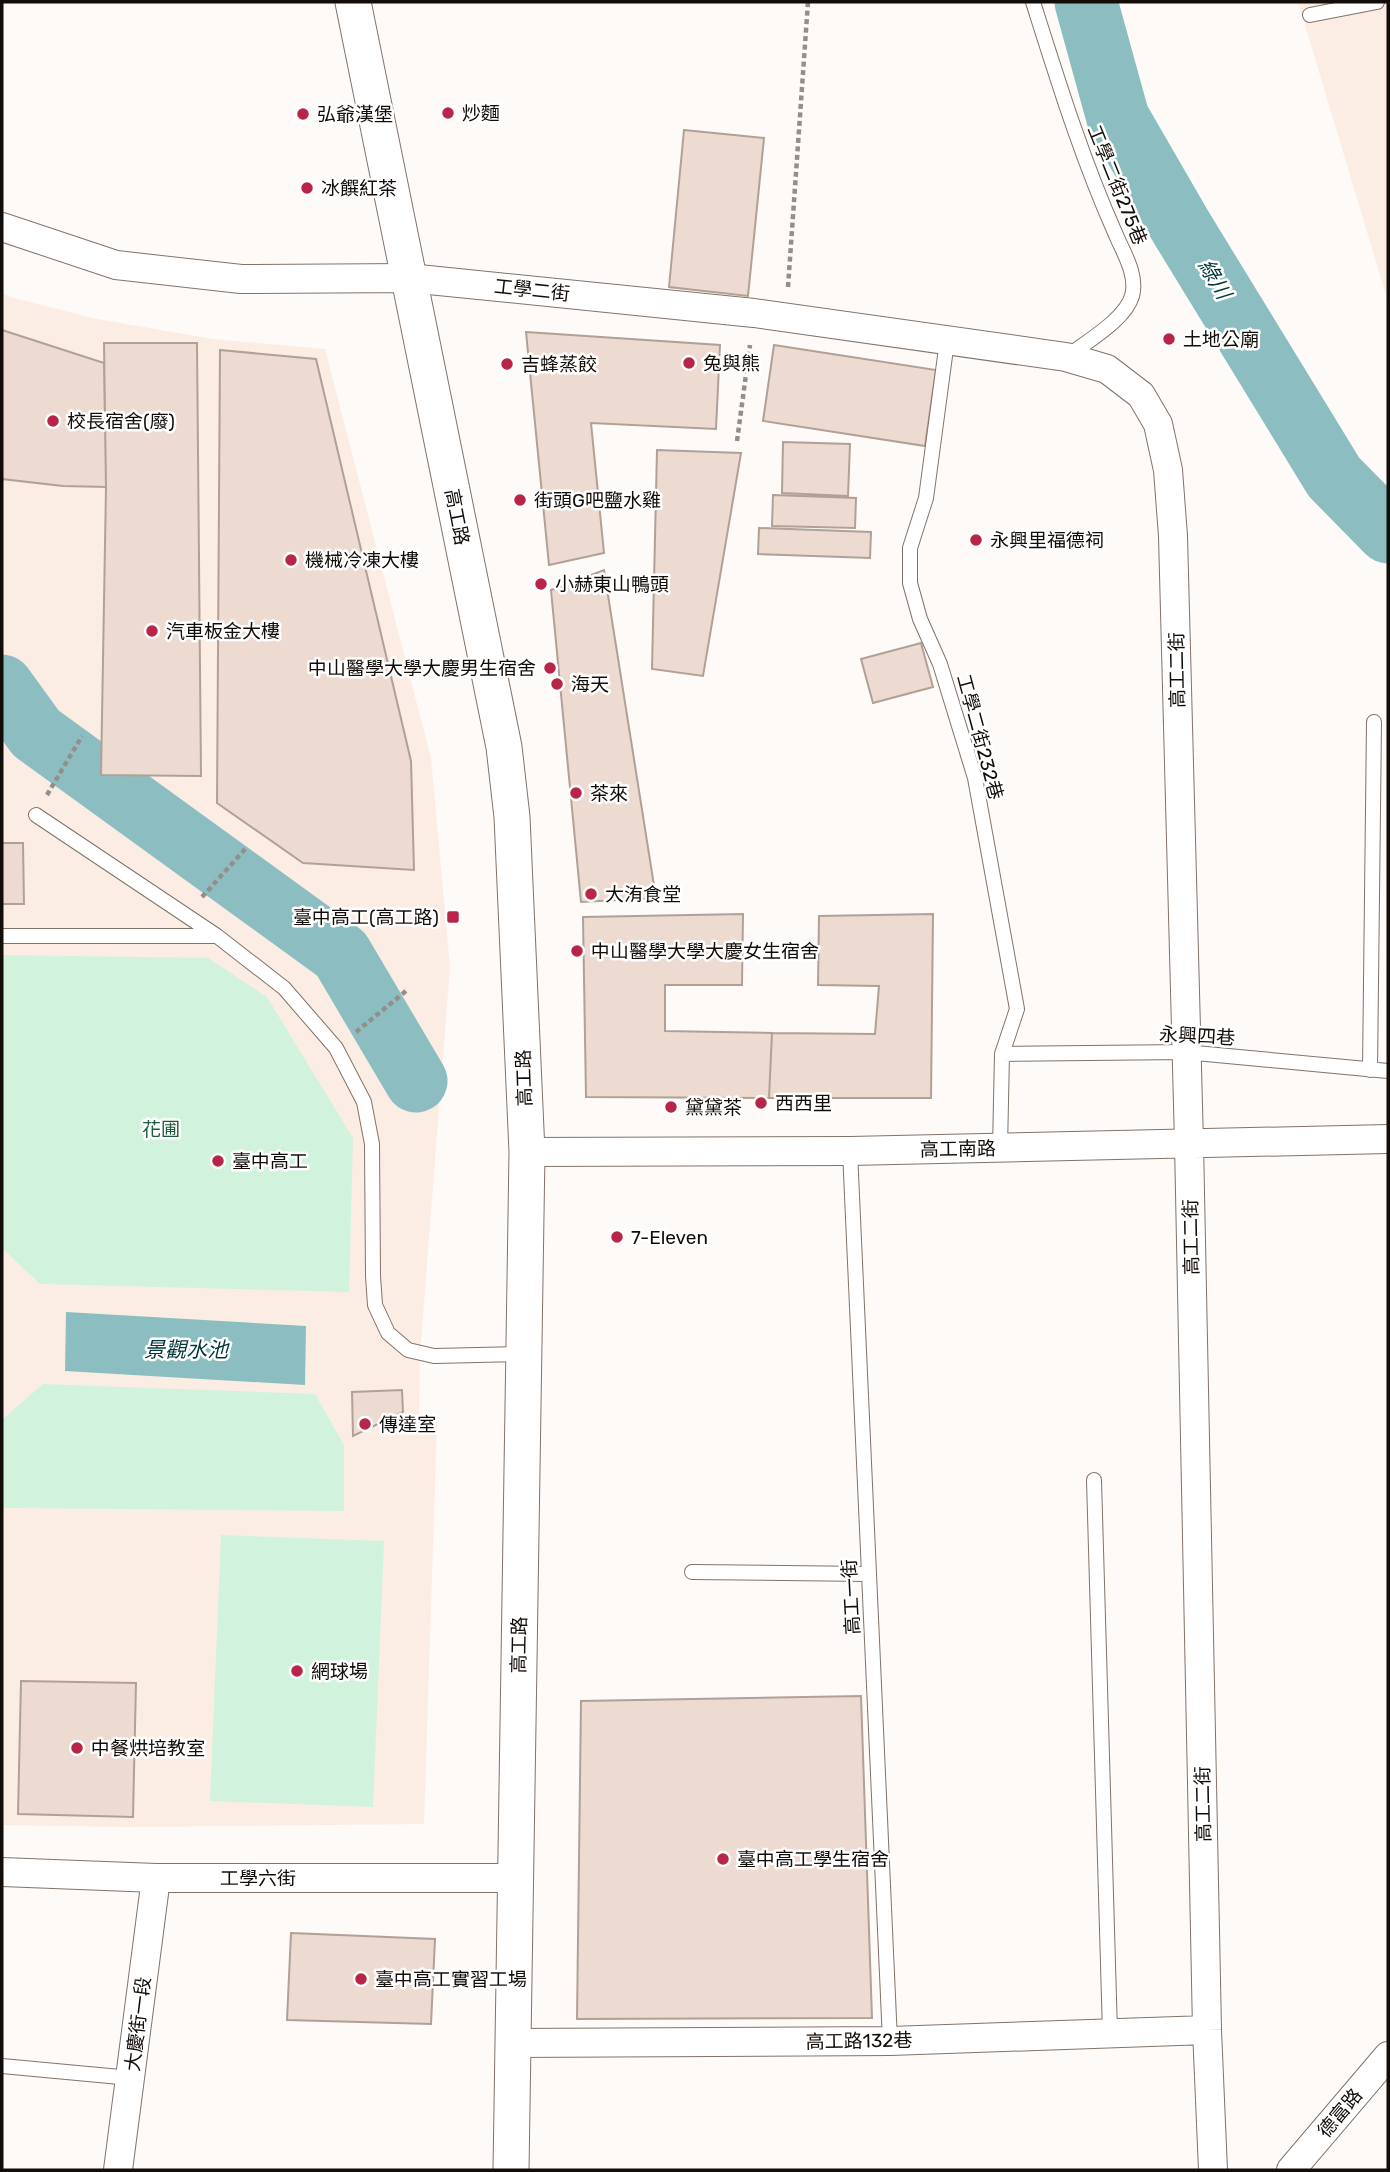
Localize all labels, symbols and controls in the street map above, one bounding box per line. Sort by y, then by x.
place label: 炒麵 [462,102,500,125]
place label: 弘爺漢堡 [317,103,393,126]
marker: 炒麵 [440,105,456,121]
marker: 弘爺漢堡 [295,106,311,122]
street label: 工學二街275巷 [1083,122,1151,248]
place label: 冰饌紅茶 [321,177,397,200]
marker: 冰饌紅茶 [299,180,315,196]
water label: 綠川 [1193,255,1238,305]
street label: 工學二街 [493,275,571,305]
place label: 土地公廟 [1183,328,1259,351]
marker: 土地公廟 [1161,331,1177,347]
place label: 兔與熊 [703,352,760,375]
place label: 吉蜂蒸餃 [521,353,597,376]
marker: 兔與熊 [681,355,697,371]
marker: 吉蜂蒸餃 [499,356,515,372]
place label: 校長宿舍(廢) [67,410,175,433]
marker: 校長宿舍(廢) [45,413,61,429]
street label: 高工路 [440,487,474,547]
place label: 街頭G吧鹽水雞 [534,489,661,512]
marker: 街頭G吧鹽水雞 [512,492,528,508]
place label: 永興里福德祠 [990,529,1104,552]
marker: 永興里福德祠 [968,532,984,548]
place label: 機械冷凍大樓 [305,549,419,572]
marker: 機械冷凍大樓 [283,552,299,568]
place label: 小赫東山鴨頭 [555,573,669,596]
marker: 小赫東山鴨頭 [533,576,549,592]
place label: 汽車板金大樓 [166,620,280,643]
marker: 汽車板金大樓 [144,623,160,639]
street label: 高工二街 [1165,632,1189,708]
place label: 中山醫學大學大慶男生宿舍 [308,657,536,680]
marker: 中山醫學大學大慶男生宿舍 [542,660,558,676]
street label: 工學二街232巷 [952,672,1008,802]
place label: 海天 [571,673,609,696]
marker: 海天 [549,676,565,692]
place label: 茶來 [590,782,628,805]
marker: 茶來 [568,785,584,801]
place label: 大洧食堂 [605,883,681,906]
marker: 大洧食堂 [583,886,599,902]
place label: 臺中高工(高工路) [293,906,439,929]
marker: 臺中高工(高工路) [445,909,461,925]
place label: 中山醫學大學大慶女生宿舍 [591,940,819,963]
marker: 中山醫學大學大慶女生宿舍 [569,943,585,959]
street label: 永興四巷 [1158,1023,1236,1049]
street label: 高工路 [512,1049,536,1107]
place label: 西西里 [775,1092,832,1115]
marker: 西西里 [753,1095,769,1111]
place label: 黛黛茶 [685,1096,742,1119]
marker: 黛黛茶 [663,1099,679,1115]
park label: 花圃 [142,1118,180,1141]
street label: 高工南路 [920,1137,996,1161]
place label: 臺中高工 [232,1150,308,1173]
marker: 臺中高工 [210,1153,226,1169]
street label: 高工二街 [1179,1199,1203,1275]
place label: 7-Eleven [631,1226,708,1249]
marker: 7-Eleven [609,1229,625,1245]
water label: 景觀水池 [144,1337,230,1362]
place label: 傳達室 [379,1413,436,1436]
marker: 傳達室 [357,1416,373,1432]
street label: 高工一街 [838,1558,864,1636]
street label: 高工路 [507,1616,531,1674]
place label: 網球場 [311,1660,368,1683]
marker: 網球場 [289,1663,305,1679]
place label: 中餐烘培教室 [91,1737,205,1760]
marker: 中餐烘培教室 [69,1740,85,1756]
street label: 高工二街 [1191,1766,1215,1842]
place label: 臺中高工學生宿舍 [737,1848,889,1871]
marker: 臺中高工學生宿舍 [715,1851,731,1867]
street label: 工學六街 [220,1867,296,1890]
place label: 臺中高工實習工場 [375,1968,527,1991]
marker: 臺中高工實習工場 [353,1971,369,1987]
street label: 大慶街一段 [121,1975,155,2073]
street label: 高工路132巷 [805,2029,913,2053]
street label: 德富路 [1313,2084,1367,2142]

